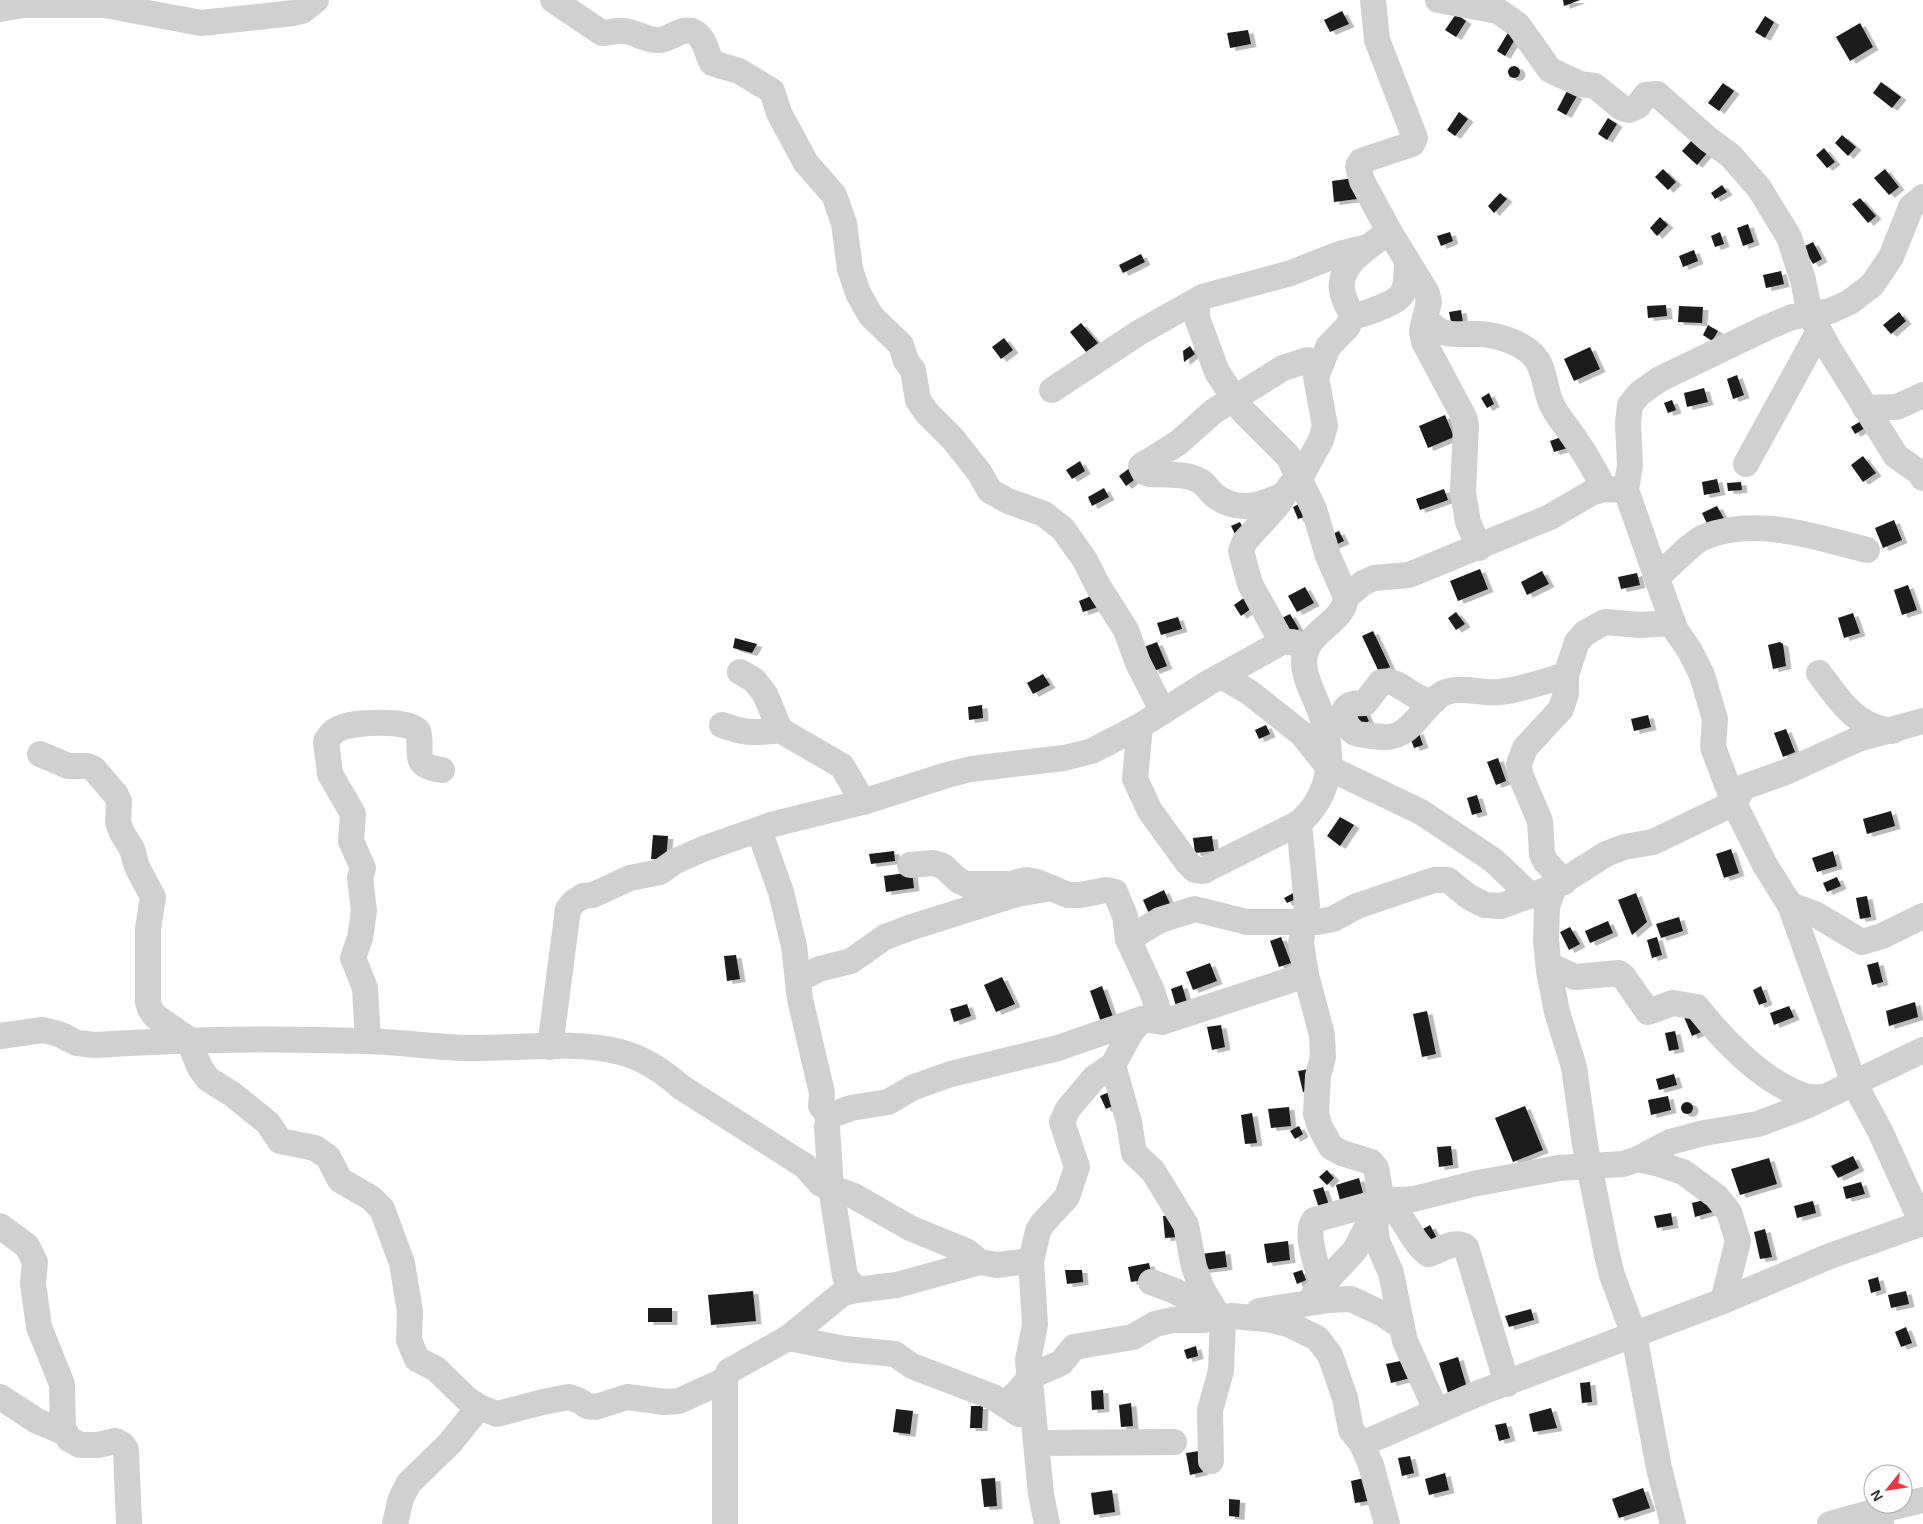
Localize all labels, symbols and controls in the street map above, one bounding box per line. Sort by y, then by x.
north arrow [1863,1464,1913,1514]
text: N [1867,1487,1886,1504]

